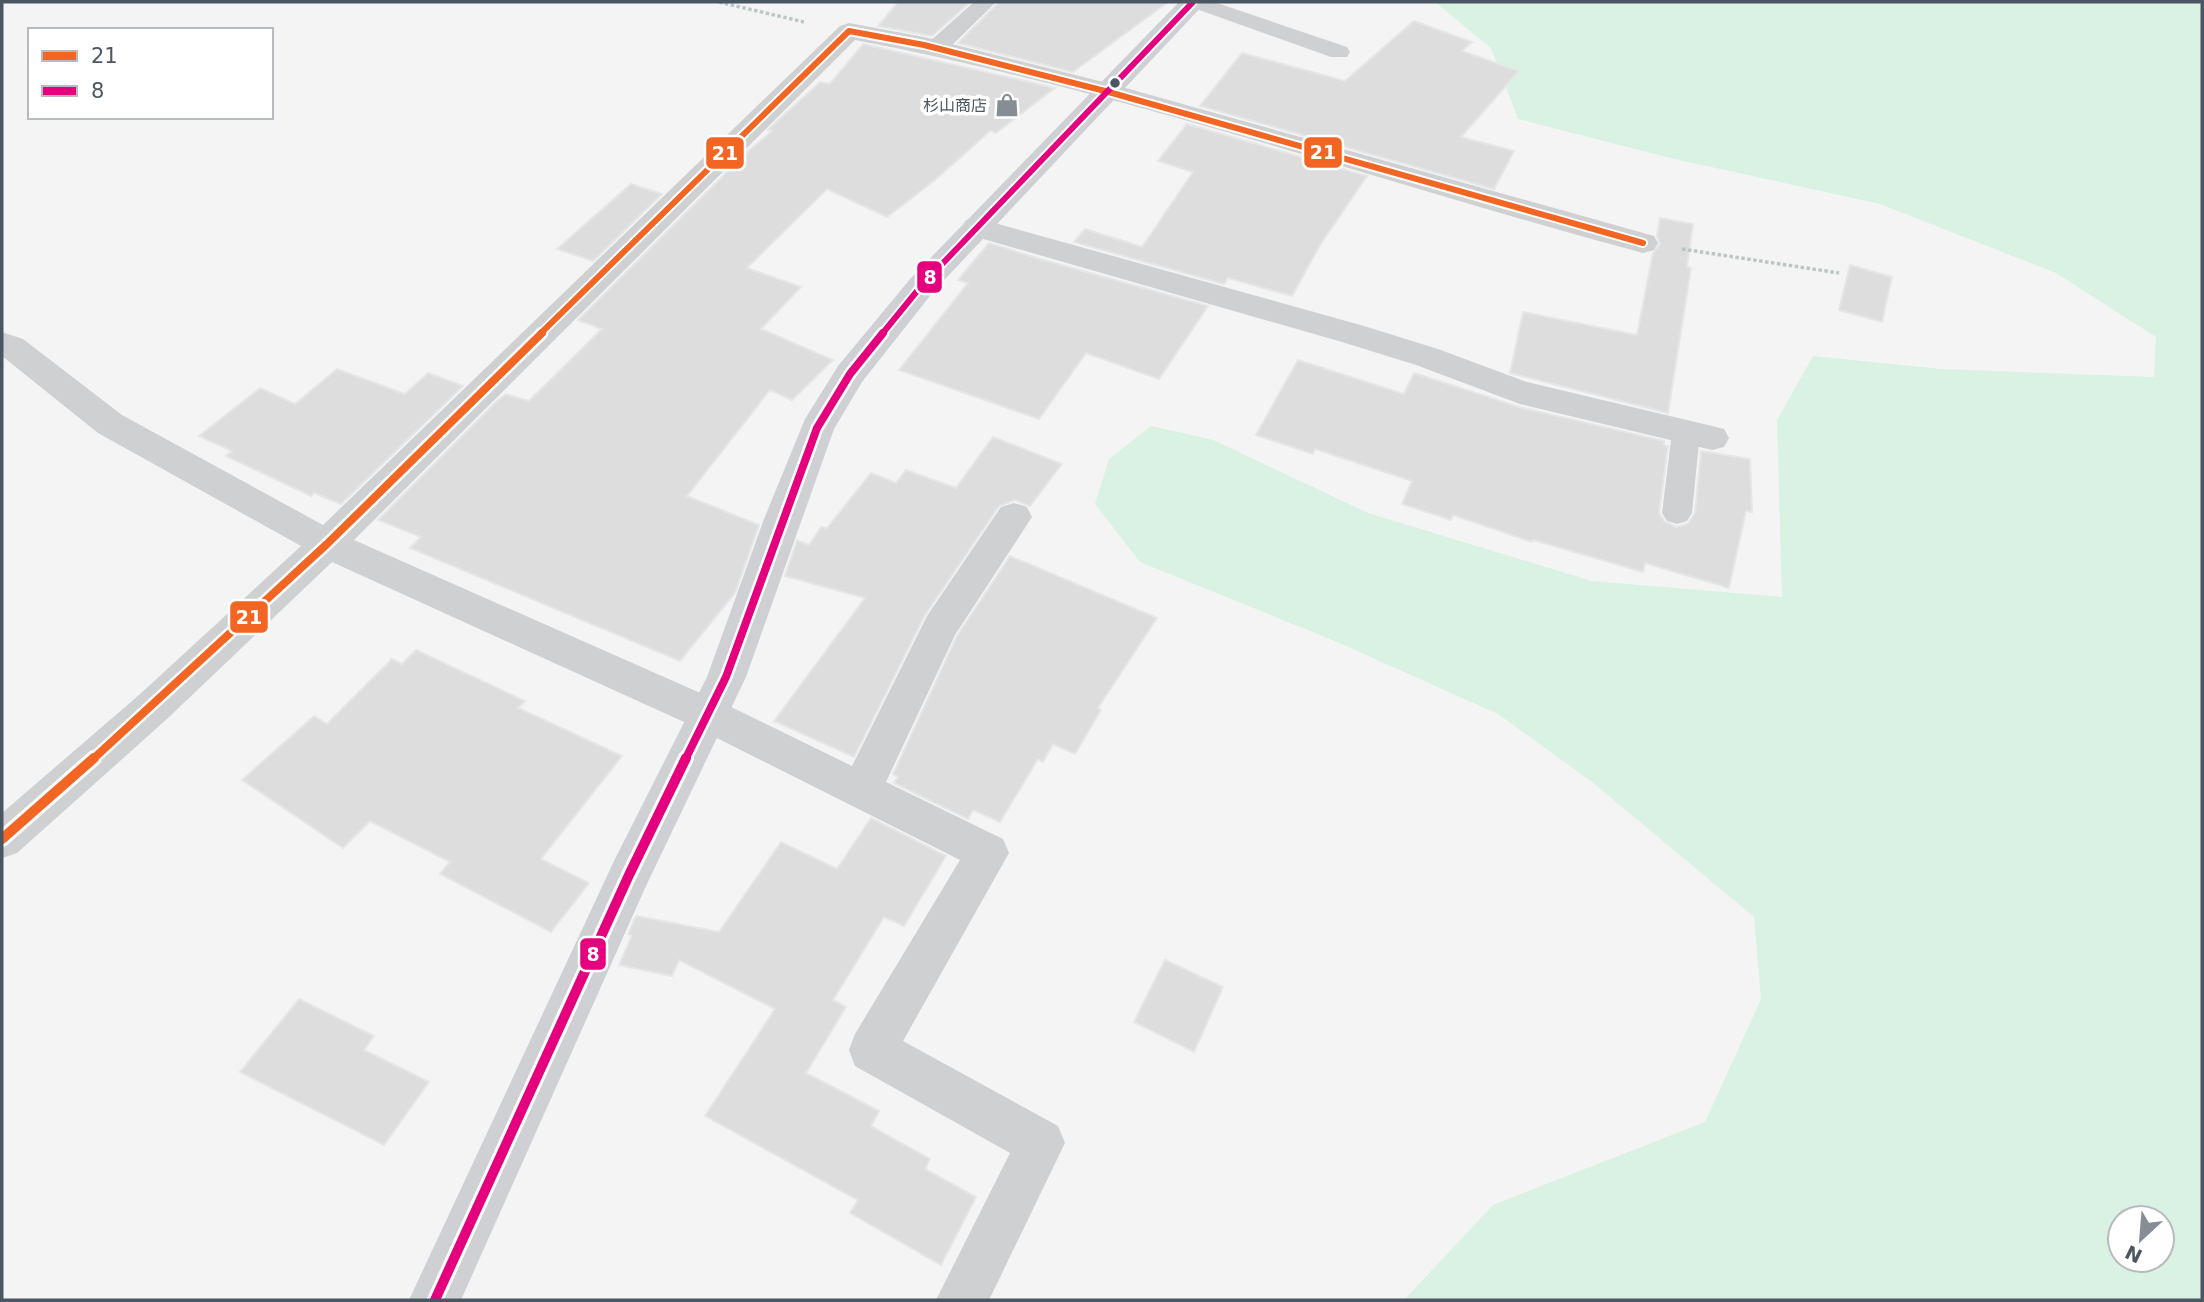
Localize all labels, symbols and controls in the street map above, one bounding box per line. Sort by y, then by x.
legend [28,28,273,119]
text: 21 [91,44,118,68]
unlabelled marker [1108,76,1122,90]
text: 8 [91,79,104,103]
shop icon: 杉山商店 [993,91,1021,119]
place label: 杉山商店 [923,96,987,115]
line badge: 21 [705,136,745,170]
line badge: 21 [1303,136,1343,169]
text: 21 [1310,141,1336,163]
text: 21 [712,142,738,164]
line badge: 8 [916,260,943,294]
text: 8 [923,266,937,288]
line badge: 21 [229,600,269,634]
text: 21 [236,606,262,628]
line badge: 8 [579,937,607,971]
text: 8 [586,943,600,965]
north arrow [2106,1204,2176,1274]
text: N [2122,1241,2146,1268]

